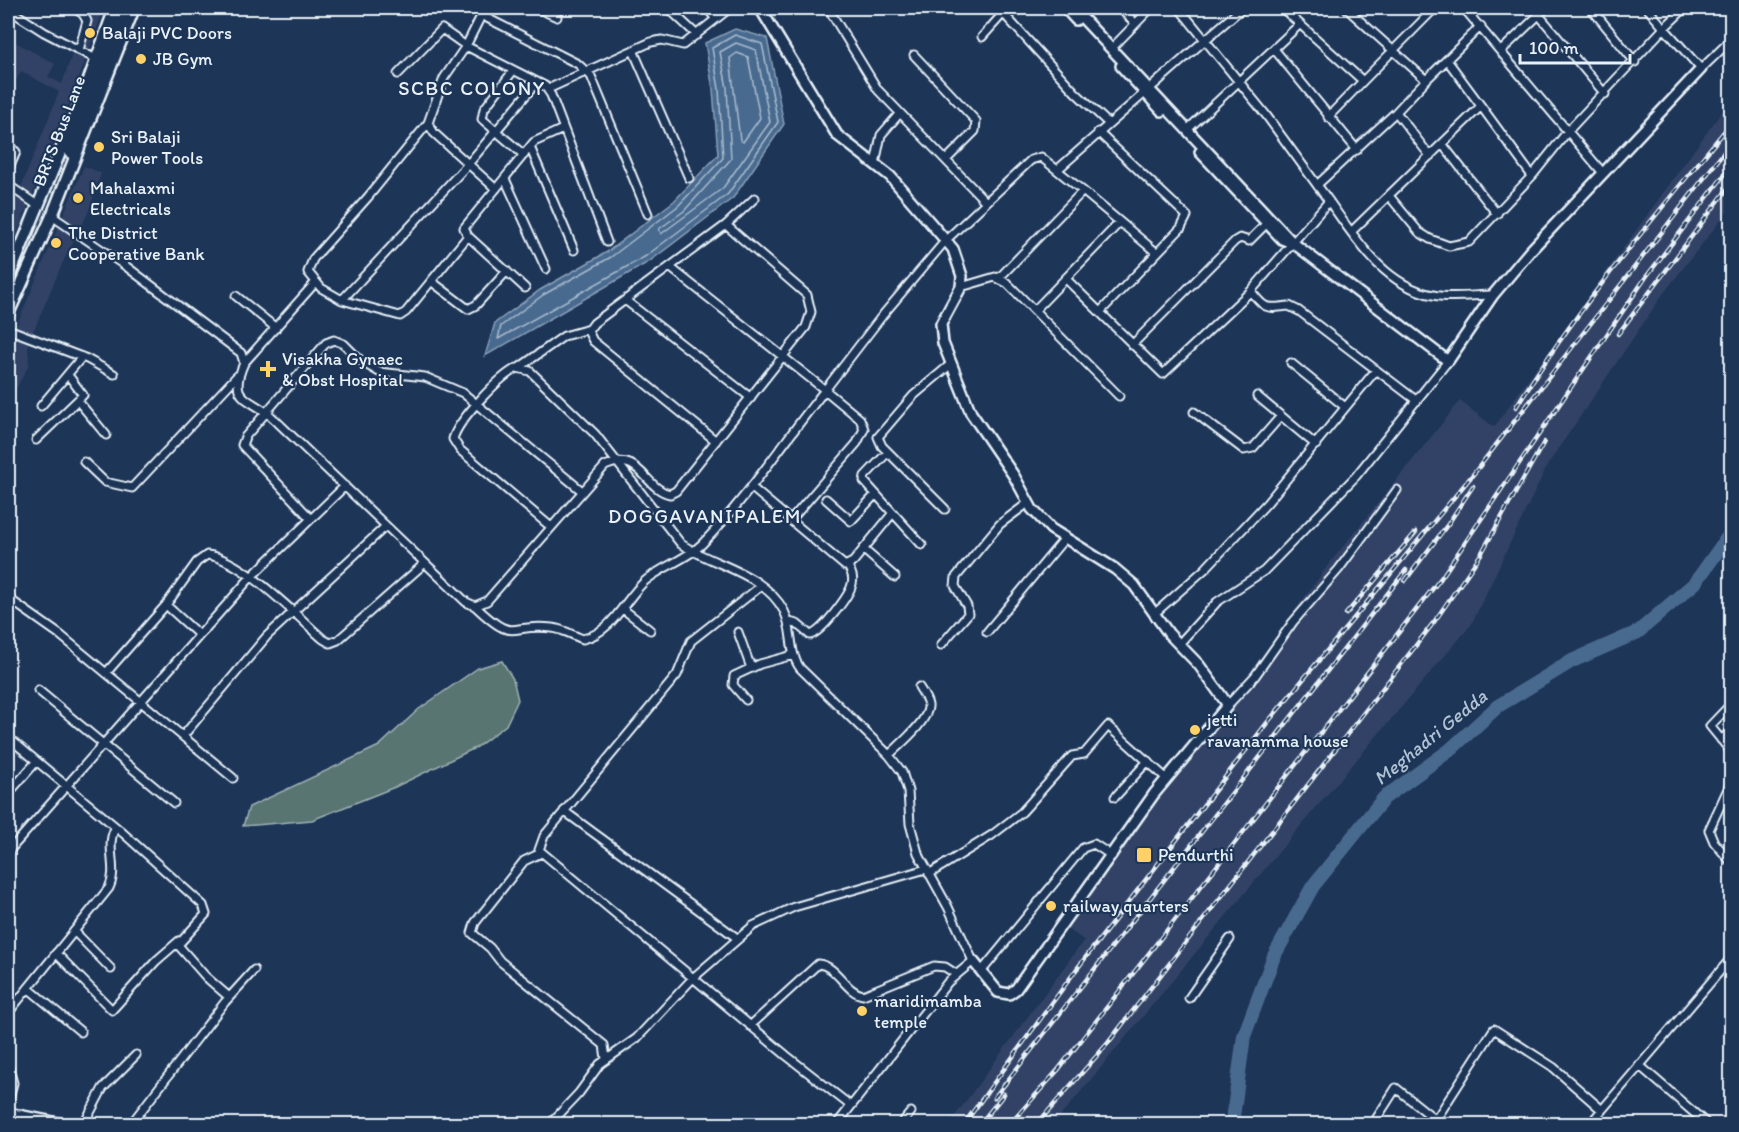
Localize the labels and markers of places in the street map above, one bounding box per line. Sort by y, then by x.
place label: Balaji PVC Doors [102,22,232,44]
marker: Balaji PVC Doors [83,26,97,40]
place label: JB Gym [153,48,213,70]
marker: JB Gym [134,52,148,66]
place label: Sri Balaji Power Tools [111,126,203,169]
marker: Sri Balaji Power Tools [92,140,106,154]
place label: Mahalaxmi Electricals [90,177,175,220]
marker: Mahalaxmi Electricals [71,191,85,205]
place label: The District Cooperative Bank [68,222,205,265]
marker: The District Cooperative Bank [49,236,63,250]
place label: Visakha Gynaec & Obst Hospital [282,348,403,391]
marker: Visakha Gynaec & Obst Hospital [259,360,277,378]
place label: jetti ravanamma house [1206,709,1349,752]
marker: jetti ravanamma house [1188,723,1202,737]
place label: Pendurthi [1158,844,1234,866]
marker: Pendurthi [1135,846,1153,864]
place label: railway quarters [1063,895,1189,917]
marker: railway quarters [1044,899,1058,913]
place label: maridimamba temple [874,990,982,1033]
marker: maridimamba temple [855,1004,869,1018]

